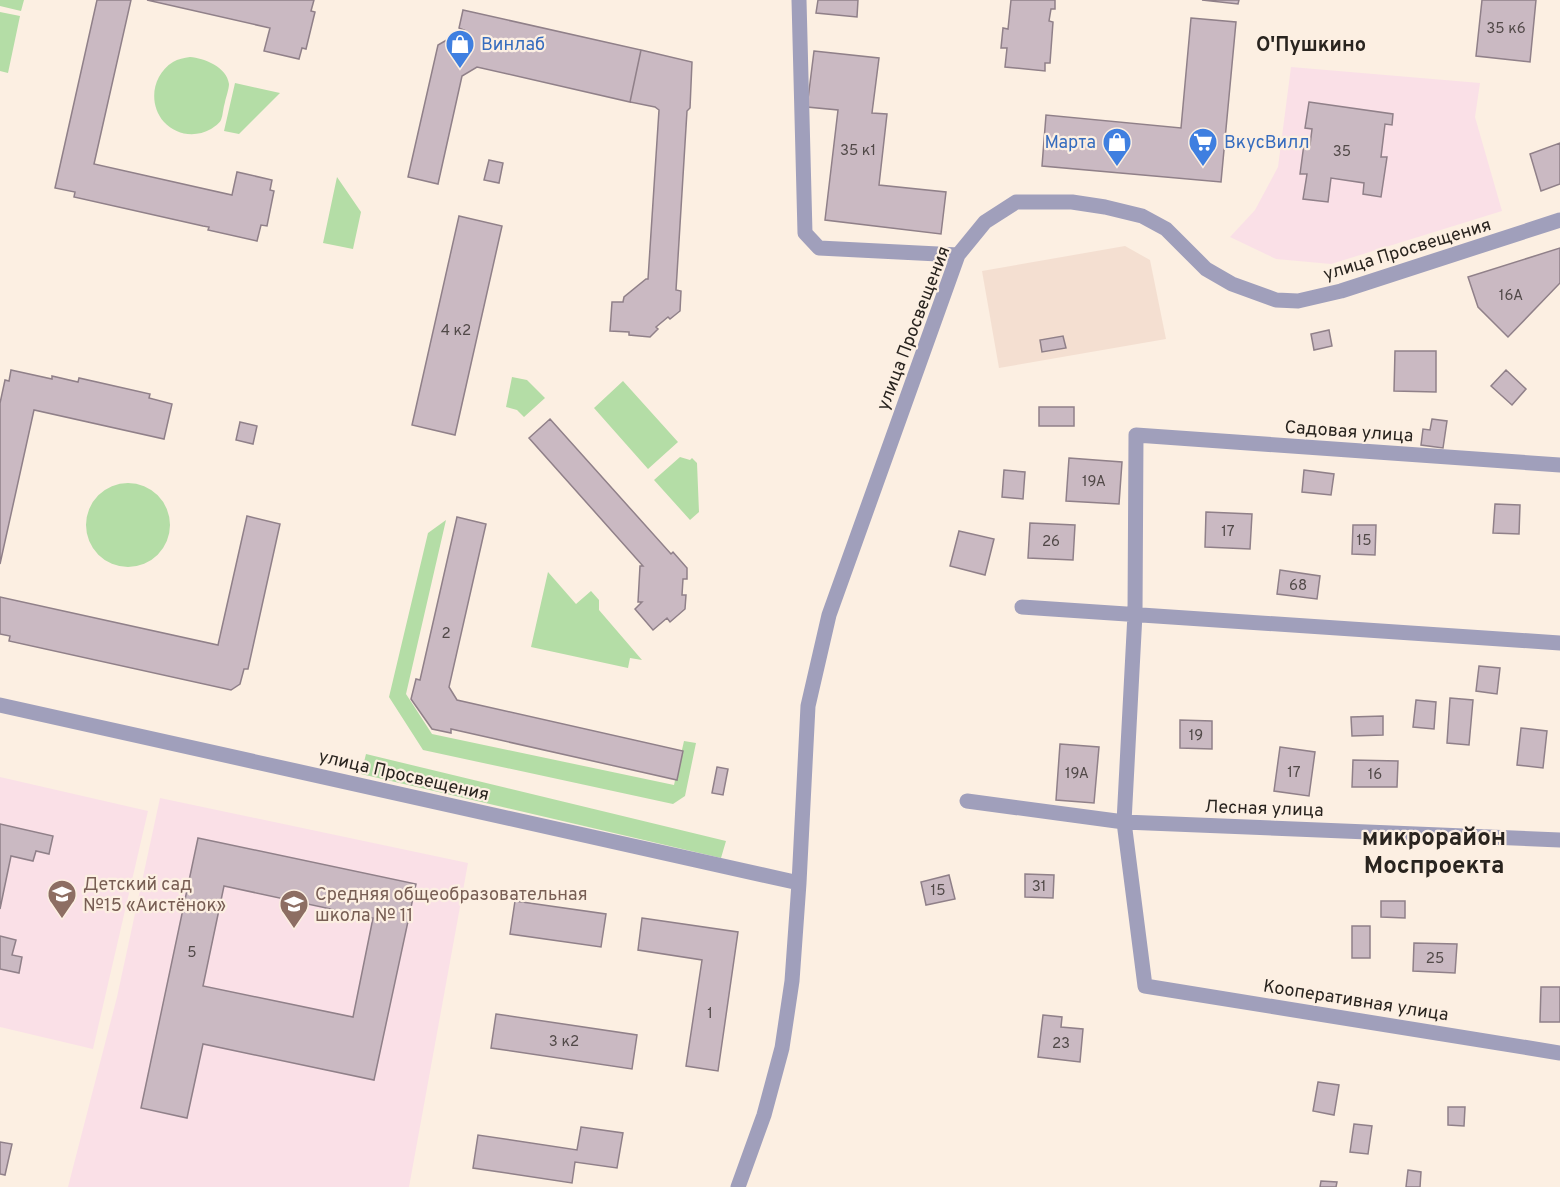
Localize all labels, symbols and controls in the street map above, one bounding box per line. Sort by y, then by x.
house number: 35 к6 [1486,20,1526,39]
shop icon: Винлаб [444,28,476,70]
district label: О'Пушкино [1256,33,1366,59]
place label: Винлаб [481,34,545,57]
shop icon: Марта [1101,126,1133,168]
supermarket icon: ВкусВилл [1187,126,1219,168]
place label: Марта [1045,132,1096,155]
place label: ВкусВилл [1224,132,1309,155]
house number: 35 к1 [840,142,876,161]
house number: 35 [1333,143,1351,162]
street label: улица Просвещения [1321,214,1494,287]
street label: улица Просвещения [872,243,956,414]
house number: 16А [1499,287,1523,306]
house number: 4 к2 [441,322,471,341]
street label: Садовая улица [1284,417,1414,448]
house number: 19А [1082,473,1106,492]
house number: 17 [1221,523,1235,542]
house number: 15 [1357,532,1371,551]
house number: 26 [1042,533,1060,552]
house number: 68 [1289,577,1307,596]
house number: 2 [441,625,451,644]
house number: 19 [1189,727,1203,746]
street label: улица Просвещения [316,746,491,807]
house number: 17 [1287,764,1301,783]
house number: 19А [1065,765,1089,784]
house number: 16 [1368,766,1382,785]
street label: Лесная улица [1204,796,1324,823]
district label: микрорайон Моспроекта [1362,824,1506,882]
place label: Детский сад №15 «Аистёнок» [83,874,226,918]
school or university icon: Детский сад №15 «Аистёнок» [46,878,78,920]
house number: 31 [1032,878,1046,897]
house number: 15 [931,882,945,901]
place label: Средняя общеобразовательная школа № 11 [315,884,588,928]
school or university icon: Средняя общеобразовательная школа № 11 [278,888,310,930]
house number: 5 [187,944,197,963]
house number: 25 [1426,950,1444,969]
street label: Кооперативная улица [1261,975,1450,1027]
house number: 1 [707,1005,713,1024]
house number: 3 к2 [549,1033,579,1052]
house number: 23 [1052,1035,1070,1054]

